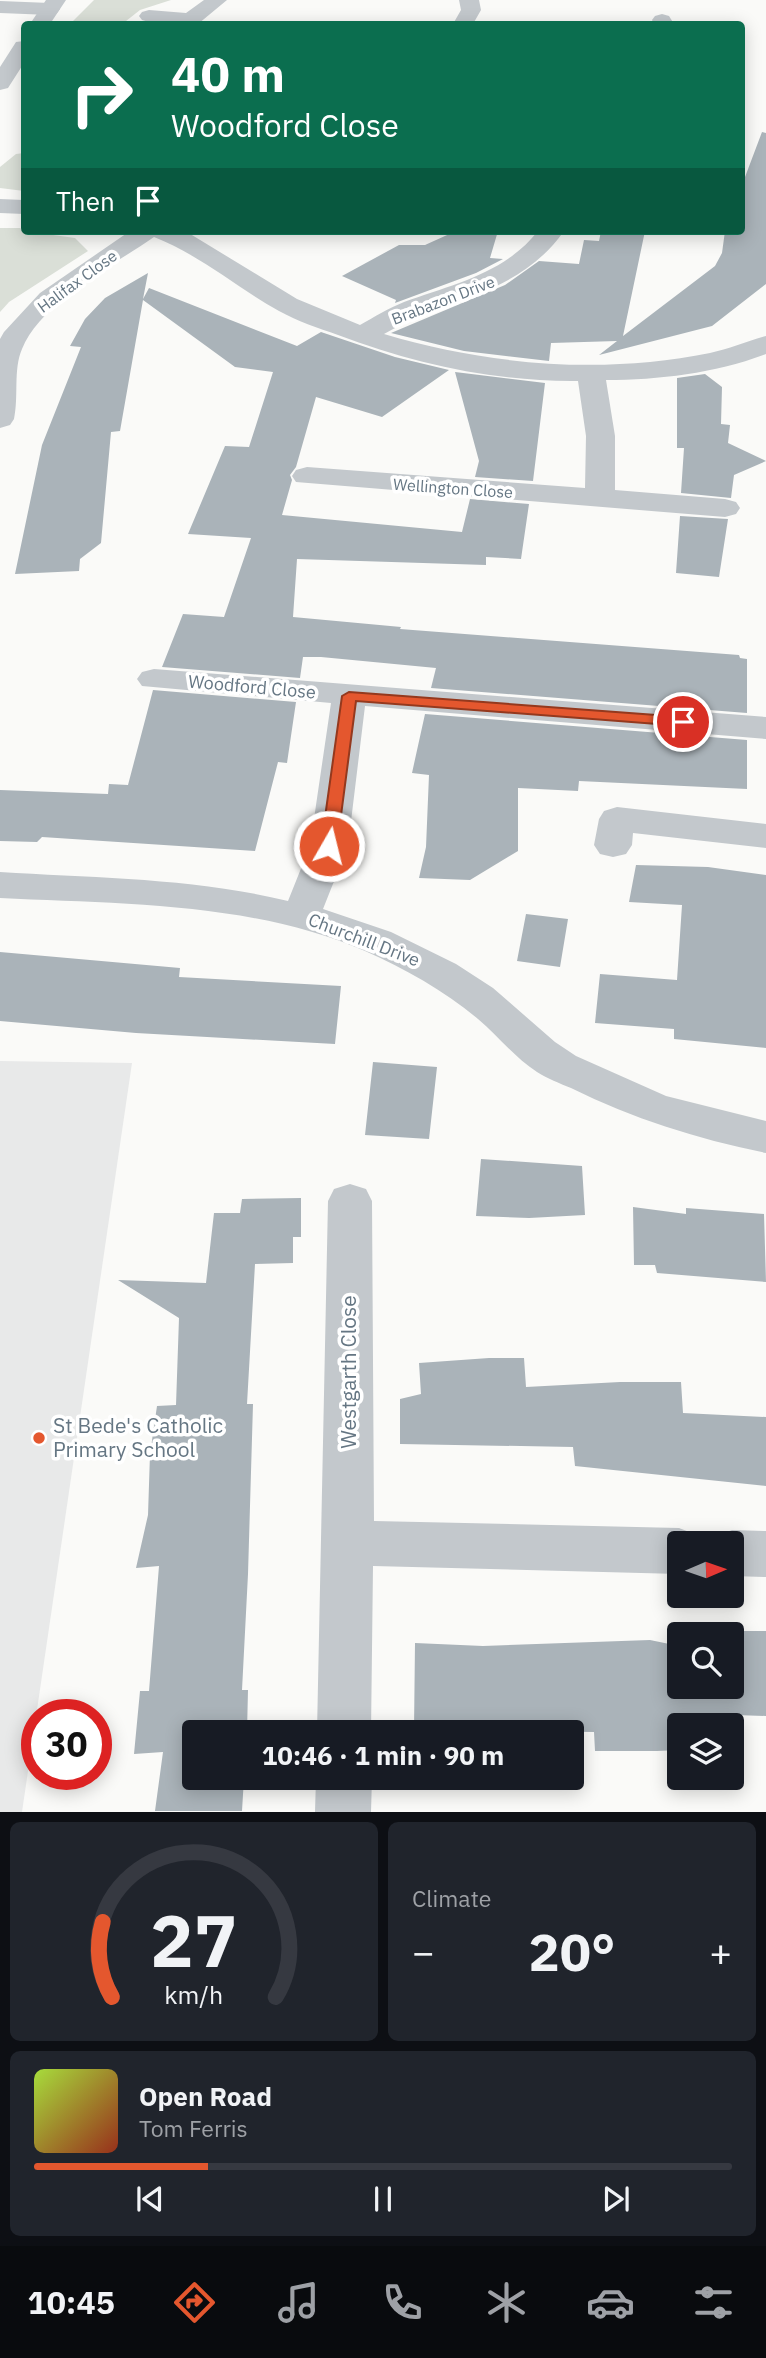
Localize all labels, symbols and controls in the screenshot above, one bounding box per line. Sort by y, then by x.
text: 40 m [171,42,285,105]
icon: right [56,49,147,140]
text: Woodford Close [171,104,399,146]
icon: arrive [129,182,167,220]
text: Then [56,184,115,218]
street label: Halifax Close [33,245,121,317]
street label: Brabazon Drive [389,271,498,329]
street label: Wellington Close [392,474,514,502]
street label: Woodford Close [187,669,317,704]
pin [653,692,713,752]
icon: arrive [664,703,702,741]
position arrow [292,809,366,883]
street label: Churchill Drive [305,908,423,971]
street label: Westgarth Close [334,1295,362,1449]
place label: St Bede's Catholic Primary School [53,1411,223,1463]
marker: St Bede's Catholic Primary School [31,1430,47,1446]
north arrow [667,1531,744,1608]
map controls [667,1531,744,1790]
button: search [667,1622,744,1699]
speed limit sign: 30 [21,1699,112,1790]
button: layers [667,1713,744,1790]
text: 10:46 · 1 min · 90 m [262,1738,504,1772]
text: Climate [412,1883,491,1913]
text: 27 [150,1893,238,1988]
text: 20° [529,1918,615,1985]
text: − [412,1927,435,1976]
text: + [709,1927,732,1976]
text: km/h [165,1978,223,2011]
text: Open Road [139,2079,272,2113]
text: Tom Ferris [139,2113,248,2143]
icon: previous [131,2180,169,2218]
icon: pause [364,2180,402,2218]
icon: next [597,2180,635,2218]
icon: directions [170,2278,219,2327]
icon: music [274,2278,323,2327]
icon: phone [378,2278,427,2327]
icon: climate [482,2278,531,2327]
icon: car [586,2278,635,2327]
icon: filters [689,2278,738,2327]
text: 10:45 [27,2281,115,2323]

